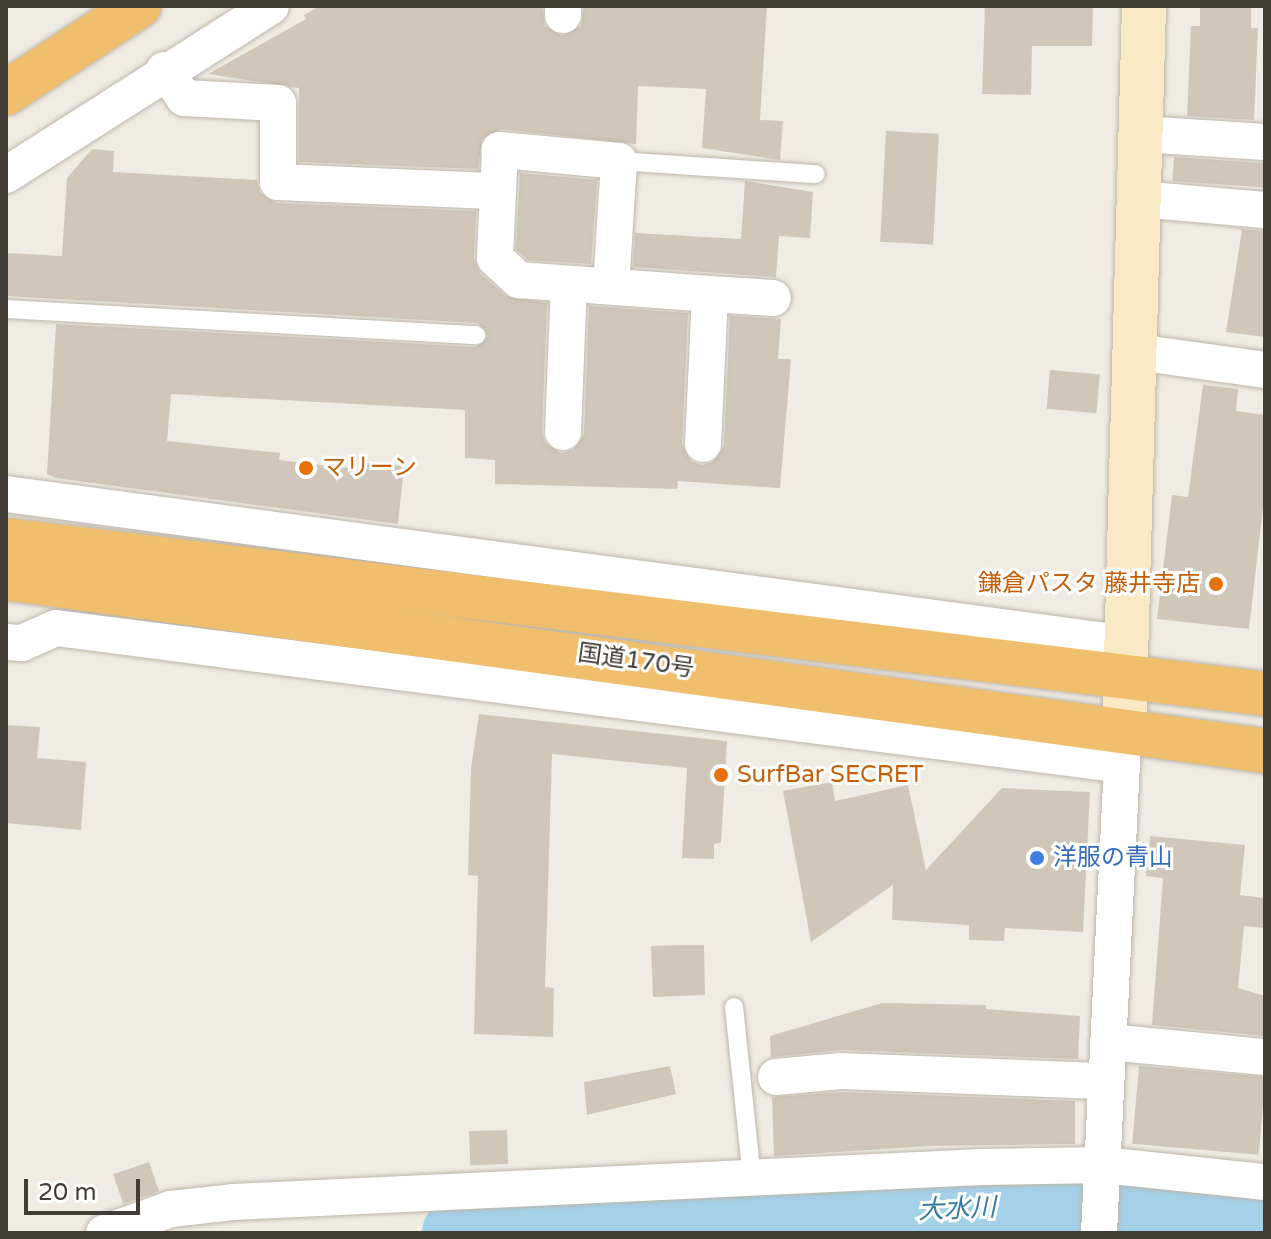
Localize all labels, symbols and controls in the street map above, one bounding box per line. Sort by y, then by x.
place label: マリーン [322,454,418,482]
marker: マリーン [297,459,315,477]
place label: 鎌倉パスタ 藤井寺店 [978,570,1200,598]
marker: 鎌倉パスタ 藤井寺店 [1207,575,1225,593]
street label: 国道170号 [576,639,696,683]
place label: SurfBar SECRET [737,761,924,789]
marker: SurfBar SECRET [712,766,730,784]
place label: 洋服の青山 [1053,844,1173,872]
marker: 洋服の青山 [1028,849,1046,867]
scale bar [28,1163,144,1213]
text: 20 m [38,1178,96,1207]
water label: 大水川 [917,1192,997,1226]

